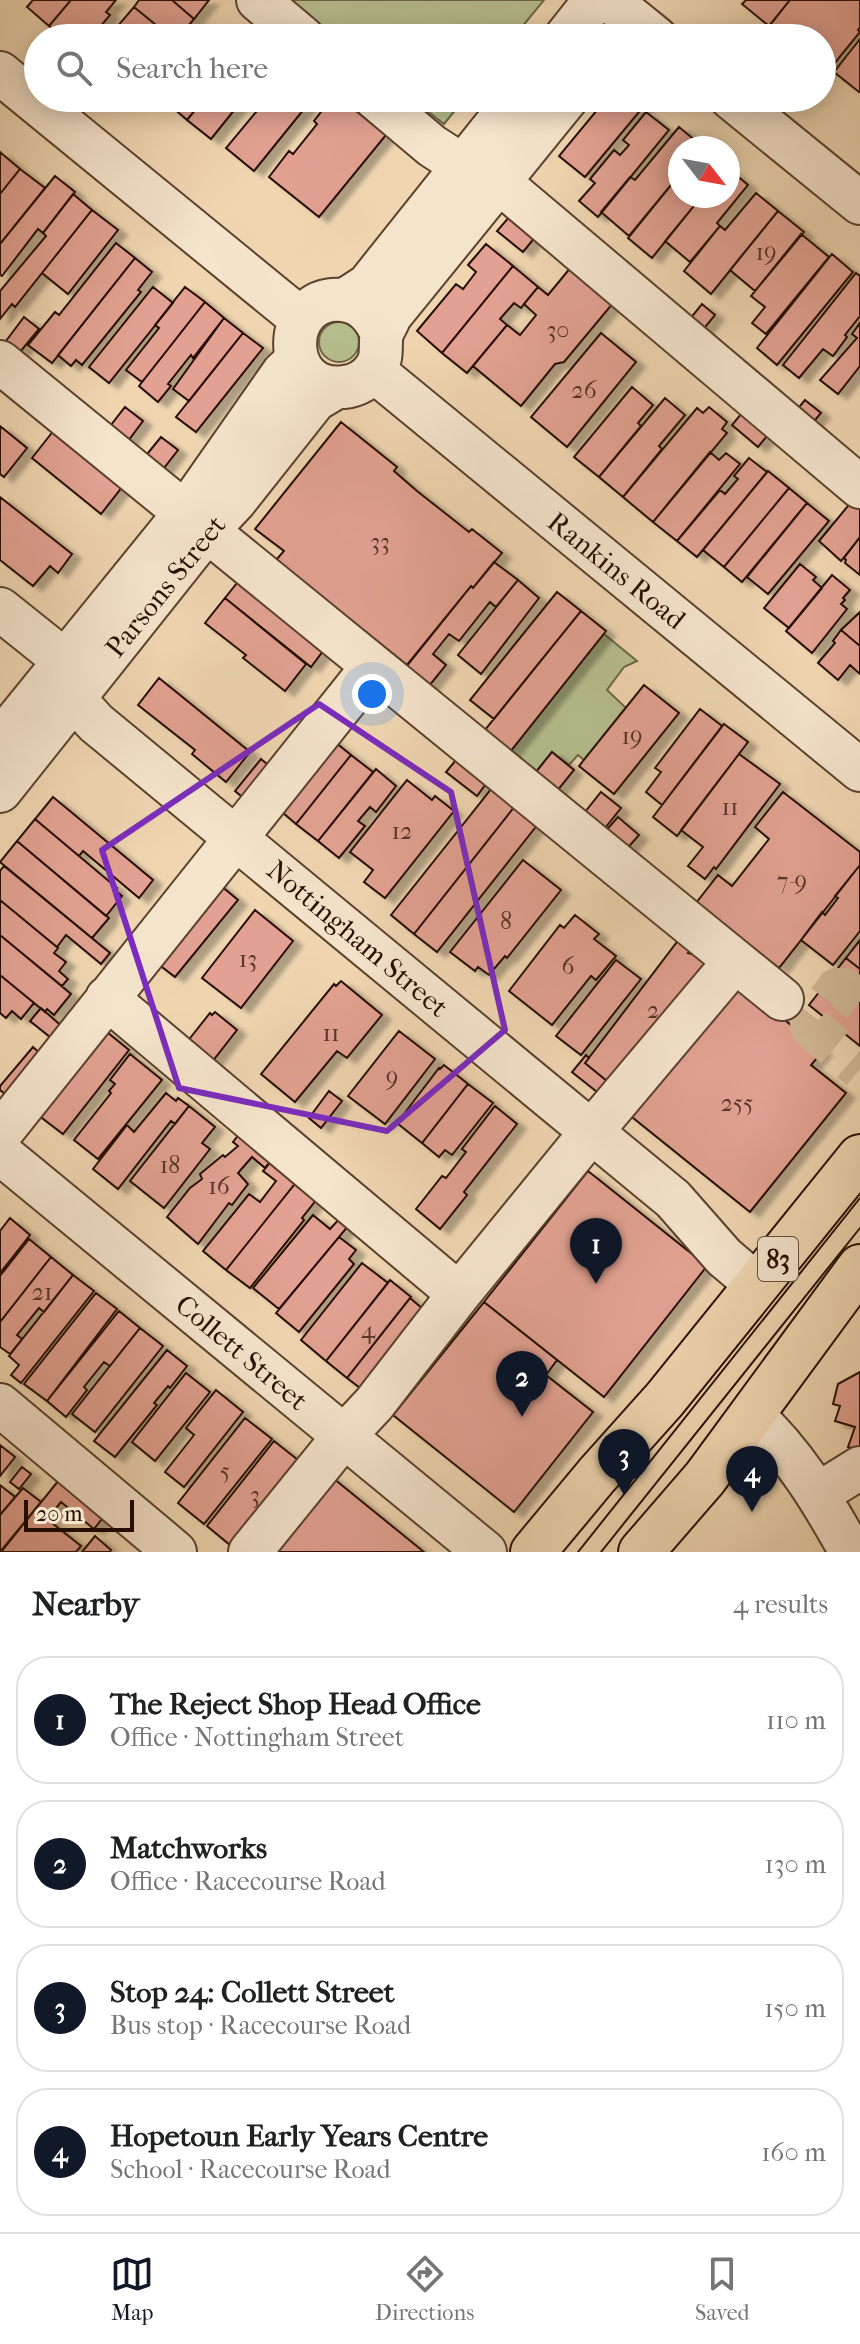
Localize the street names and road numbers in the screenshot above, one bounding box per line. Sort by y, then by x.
street label: Rankins Road [541,505,693,636]
street label: Parsons Street [98,509,232,664]
street label: Nottingham Street [260,853,455,1024]
road number: 83 [758,1237,798,1281]
street label: Collett Street [169,1288,314,1417]

